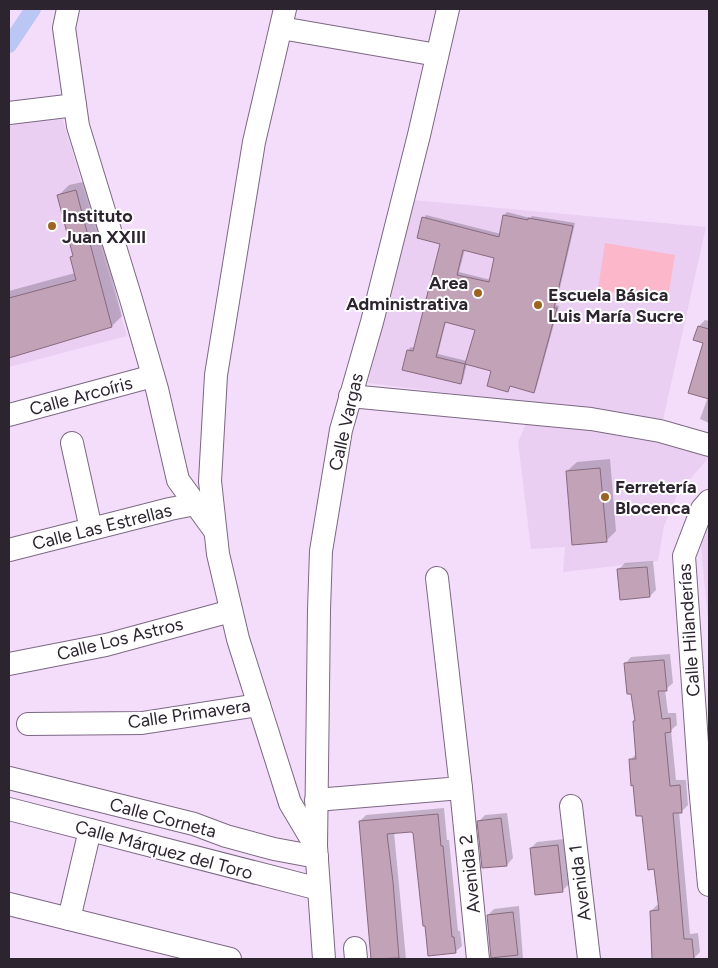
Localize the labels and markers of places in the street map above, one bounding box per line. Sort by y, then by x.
place label: Instituto Juan XXIII [62,205,146,248]
marker: Instituto Juan XXIII [46,220,58,232]
place label: Area Administrativa [346,272,468,315]
place label: Escuela Básica Luis María Sucre [548,284,684,327]
marker: Area Administrativa [472,287,484,299]
marker: Escuela Básica Luis María Sucre [532,299,544,311]
place label: Ferretería Blocenca [615,476,697,519]
marker: Ferretería Blocenca [599,491,611,503]

